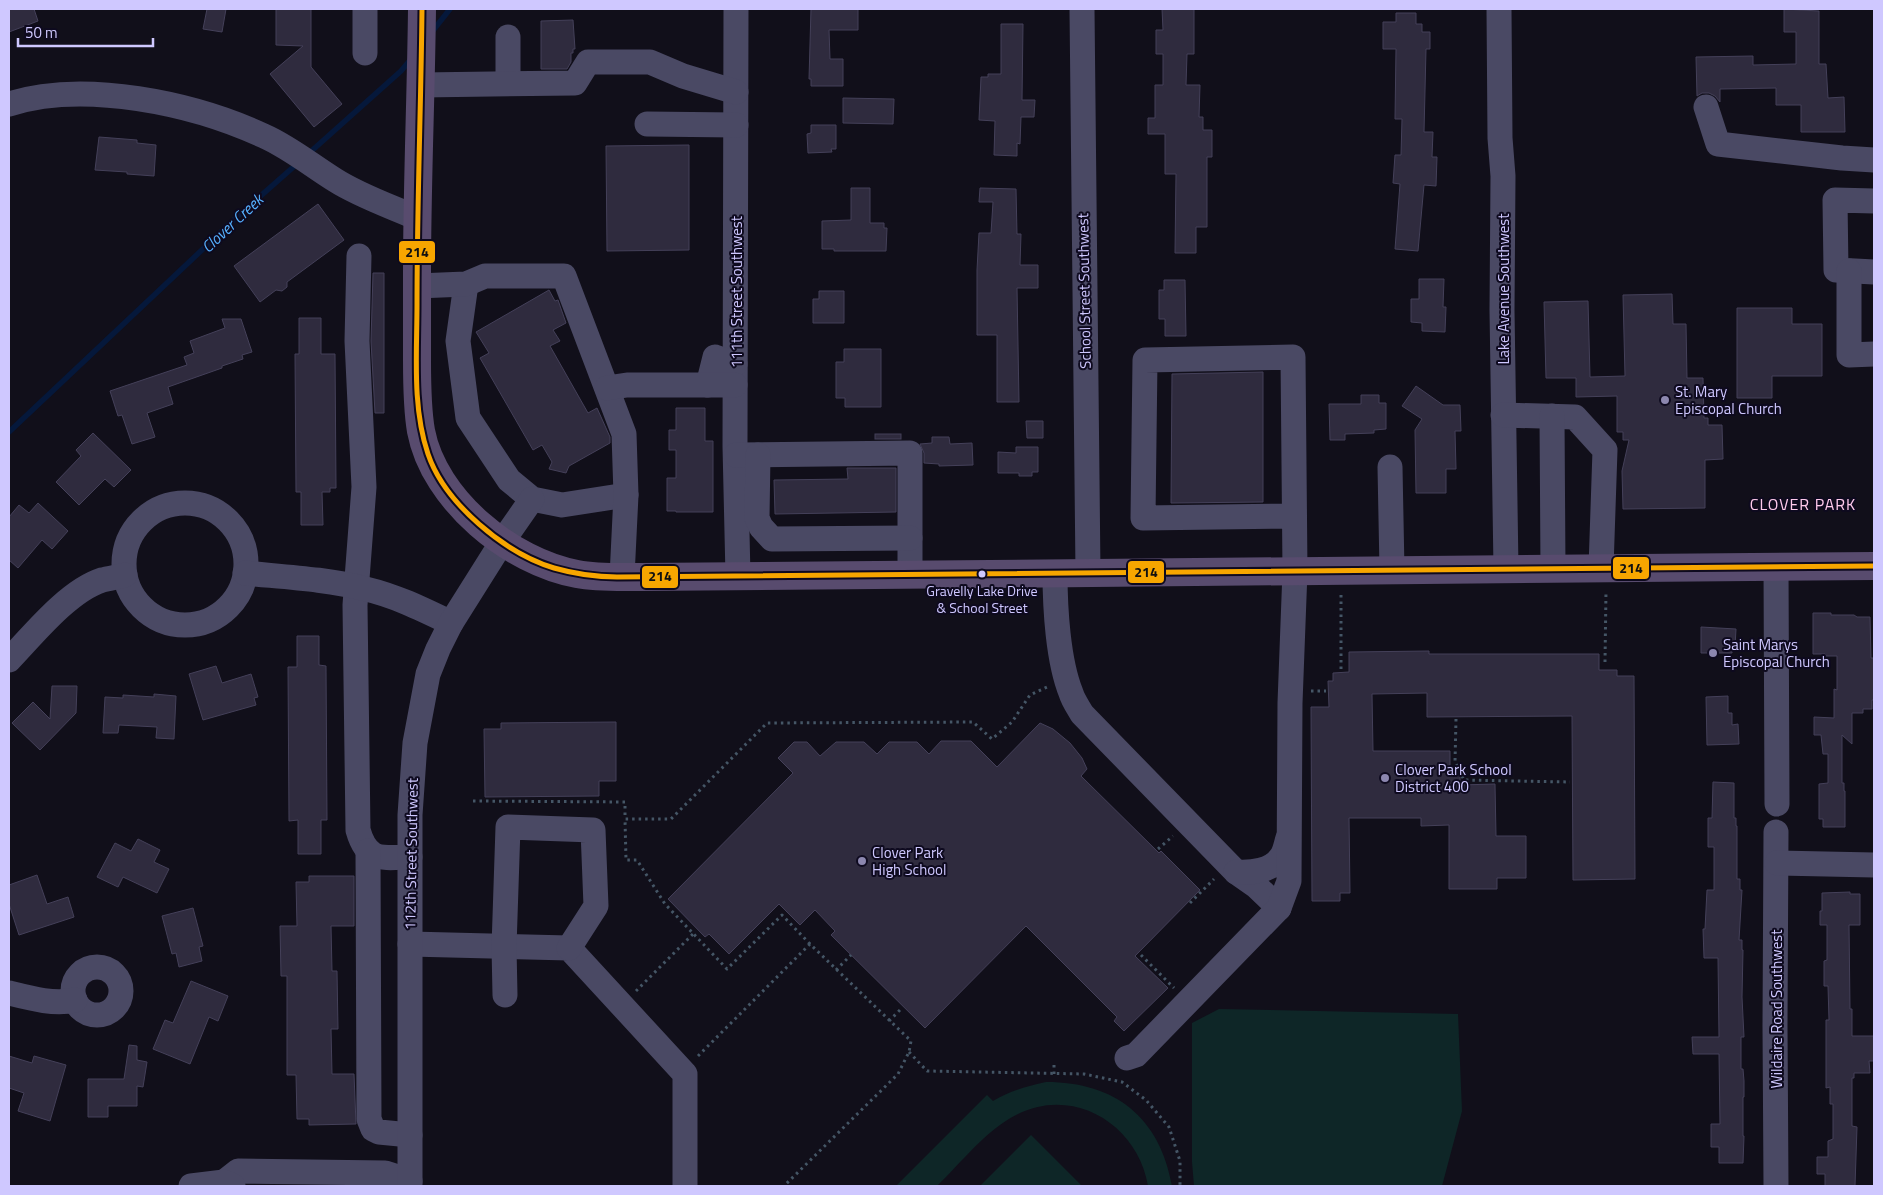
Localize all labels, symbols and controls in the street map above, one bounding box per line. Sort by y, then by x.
scale bar [18,15,152,47]
text: 50 m [25,21,58,44]
water label: Clover Creek [196,187,270,258]
street label: School Street Southwest [1071,212,1097,369]
street label: Lake Avenue Southwest [1492,213,1515,365]
street label: 111th Street Southwest [725,215,748,368]
line badge: 214 [398,240,436,264]
text: 214 [405,241,429,262]
place label: St. Mary Episcopal Church [1675,380,1782,420]
marker: St. Mary Episcopal Church [1659,394,1671,406]
district label: CLOVER PARK [1750,492,1856,516]
line badge: 214 [1612,556,1650,580]
text: 214 [1619,557,1643,578]
line badge: 214 [1127,560,1165,584]
text: 214 [1134,561,1158,582]
line badge: 214 [641,565,679,589]
text: 214 [648,565,672,586]
marker: Gravelly Lake Drive & School Street [977,569,987,579]
place label: Gravelly Lake Drive & School Street [926,580,1038,618]
place label: Saint Marys Episcopal Church [1723,633,1830,673]
marker: Saint Marys Episcopal Church [1707,647,1719,659]
place label: Clover Park School District 400 [1395,758,1512,798]
marker: Clover Park School District 400 [1379,772,1391,784]
street label: 112th Street Southwest [398,777,424,930]
place label: Clover Park High School [872,841,947,881]
marker: Clover Park High School [856,855,868,867]
street label: Wildaire Road Southwest [1765,929,1788,1088]

